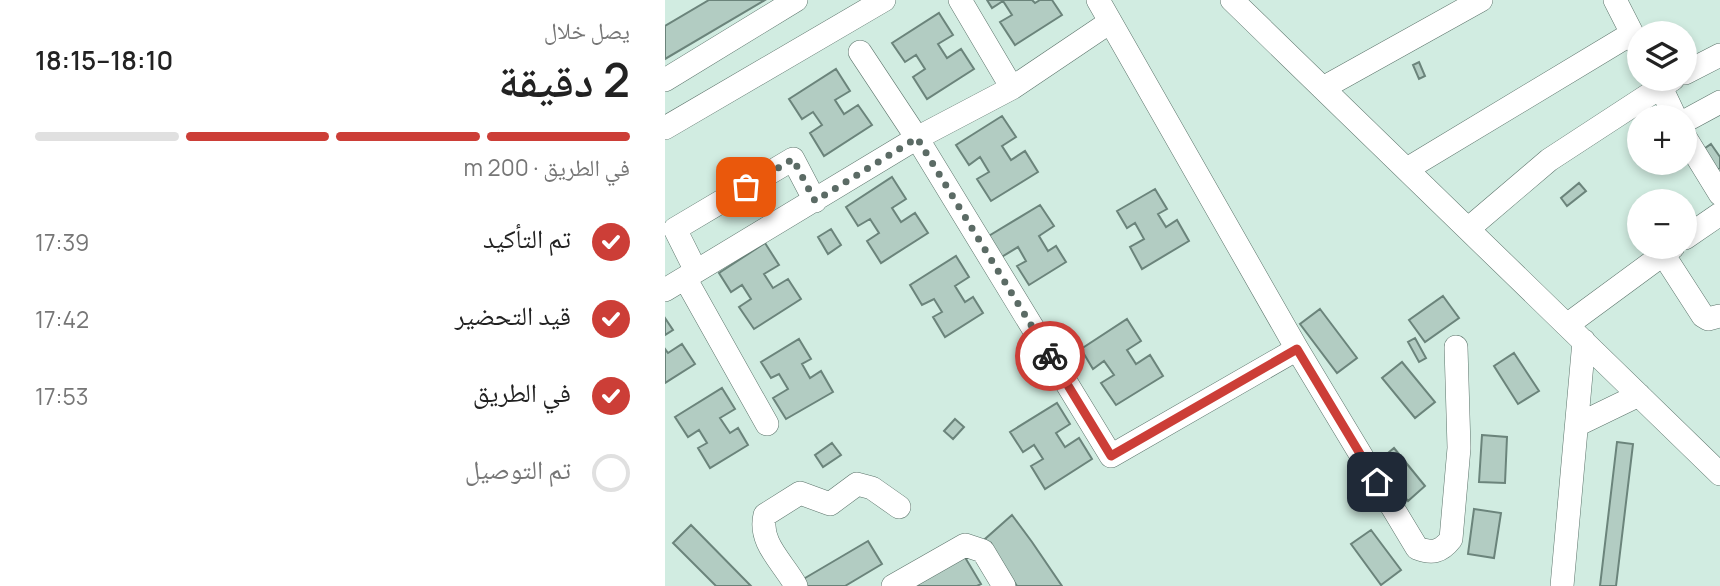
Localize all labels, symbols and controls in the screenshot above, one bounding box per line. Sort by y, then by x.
text: يصل خلال [544,14,630,46]
map controls [1627,21,1697,259]
button: layers [1627,21,1697,91]
text: 18:10–18:15 [35,42,173,78]
text: 2 دقيقة [498,48,630,111]
button: + [1627,105,1697,175]
text: في الطريق · 200 m [463,151,630,183]
pin [716,157,776,217]
icon: bag [727,168,765,206]
button: − [1627,189,1697,259]
text: تم التأكيد [483,220,571,256]
icon: check [592,223,630,261]
text: 17:39 [35,226,89,258]
text: قيد التحضير [455,297,571,333]
icon: check [592,300,630,338]
text: 17:42 [35,303,89,335]
courier [1015,321,1085,391]
icon: bike [1031,337,1069,375]
text: في الطريق [473,374,571,410]
icon: check [592,377,630,415]
text: 17:53 [35,380,88,412]
text: تم التوصيل [465,451,571,487]
pin [1347,452,1407,512]
icon: home [1358,463,1396,501]

